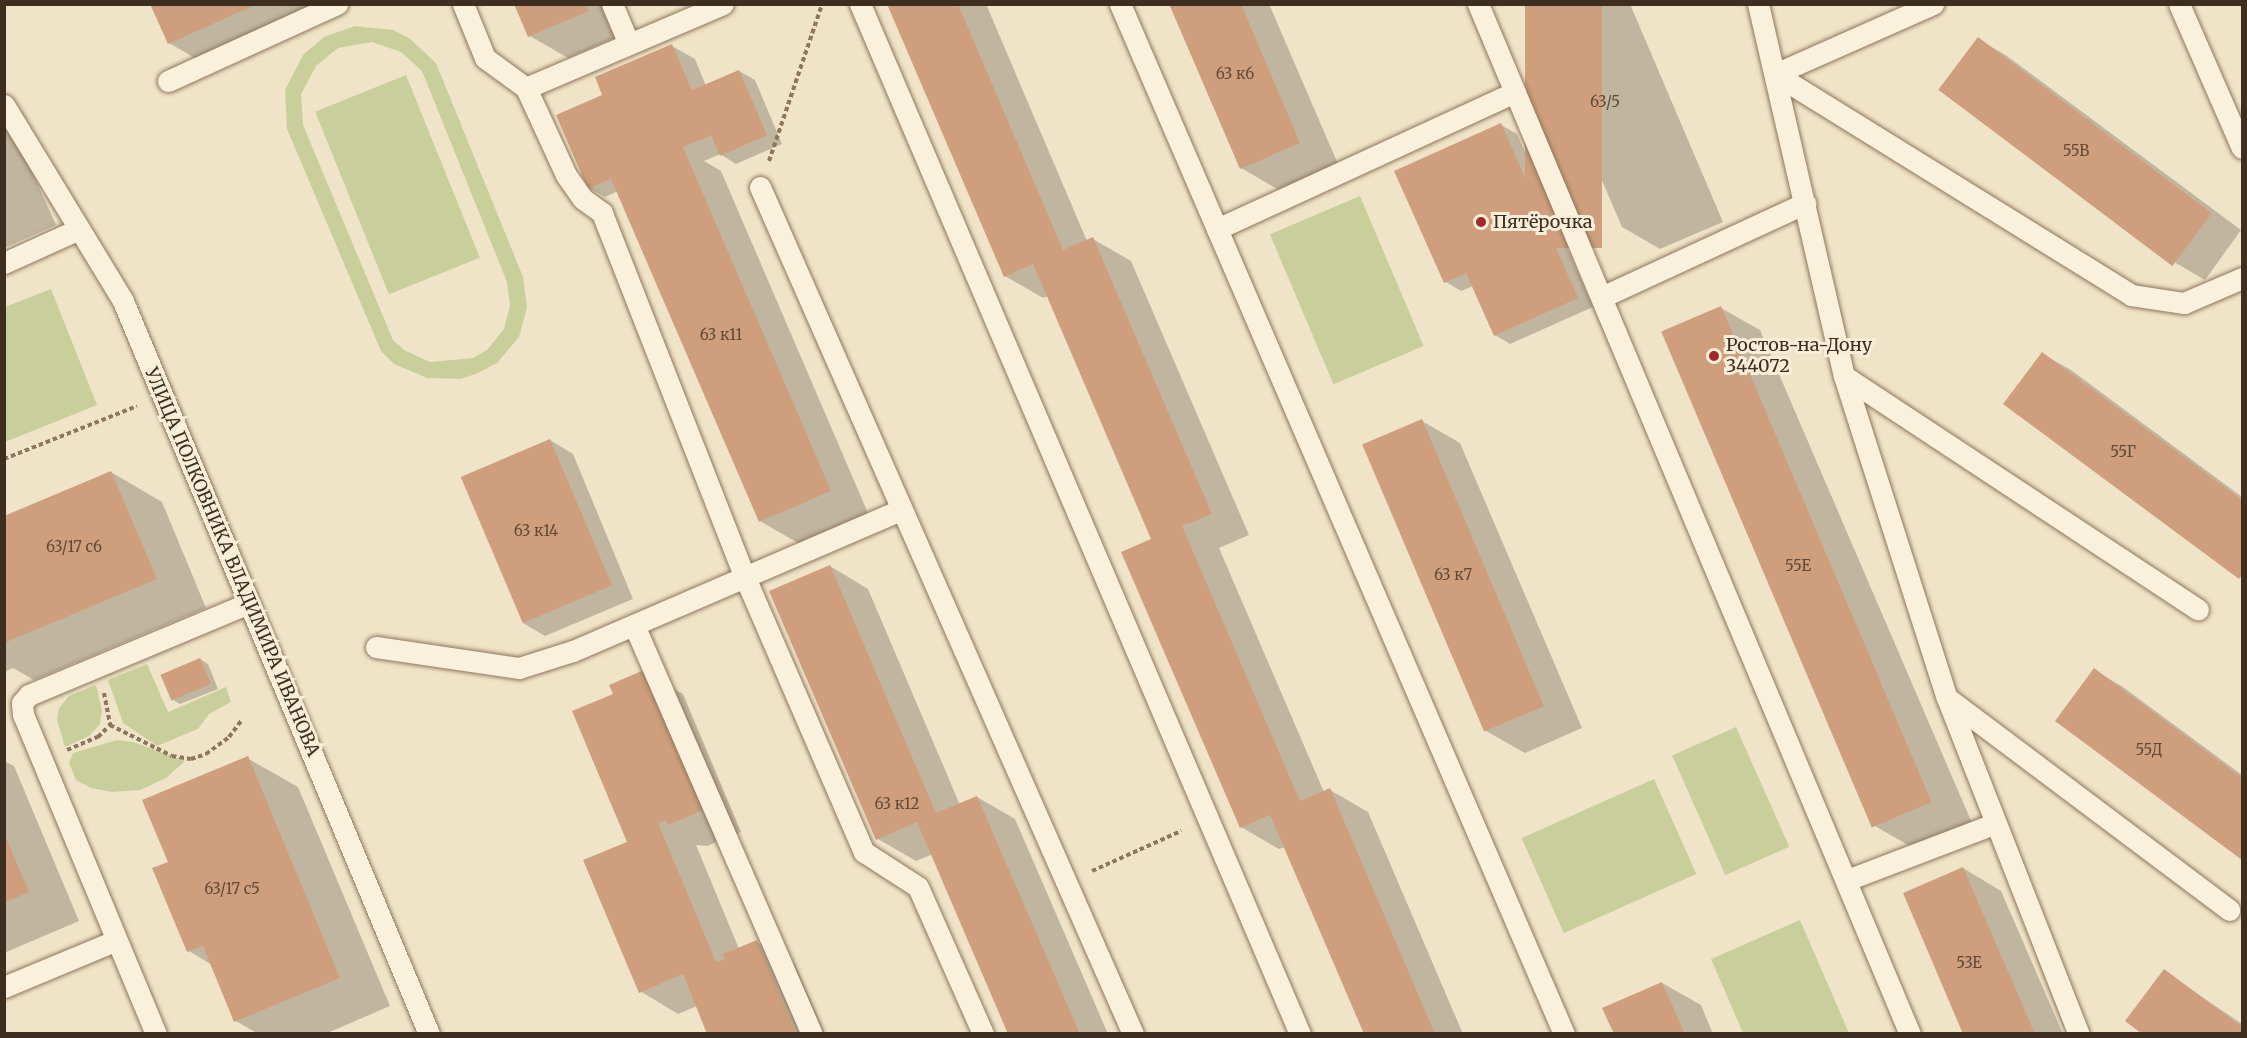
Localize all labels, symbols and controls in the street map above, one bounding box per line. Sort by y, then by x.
house number: 63 к6 [1216,65,1254,83]
house number: 63/5 [1590,93,1620,111]
house number: 55В [2063,142,2089,160]
place label: Пятёрочка [1493,211,1592,233]
marker: Пятёрочка [1474,215,1488,229]
house number: 63 к11 [700,326,742,344]
place label: Ростов-на-Дону 344072 [1726,335,1872,378]
marker: Ростов-на-Дону 344072 [1707,349,1721,363]
street label: УЛИЦА ПОЛКОВНИКА ВЛАДИМИРА ИВАНОВА [140,364,324,760]
house number: 55Г [2110,443,2136,461]
house number: 63 к14 [514,522,558,540]
house number: 63/17 с6 [46,538,102,556]
house number: 55Е [1785,557,1811,575]
house number: 63 к7 [1434,566,1472,584]
house number: 55Д [2136,741,2162,759]
house number: 63 к12 [875,795,919,813]
house number: 63/17 с5 [204,880,260,898]
house number: 53Е [1956,954,1982,972]

